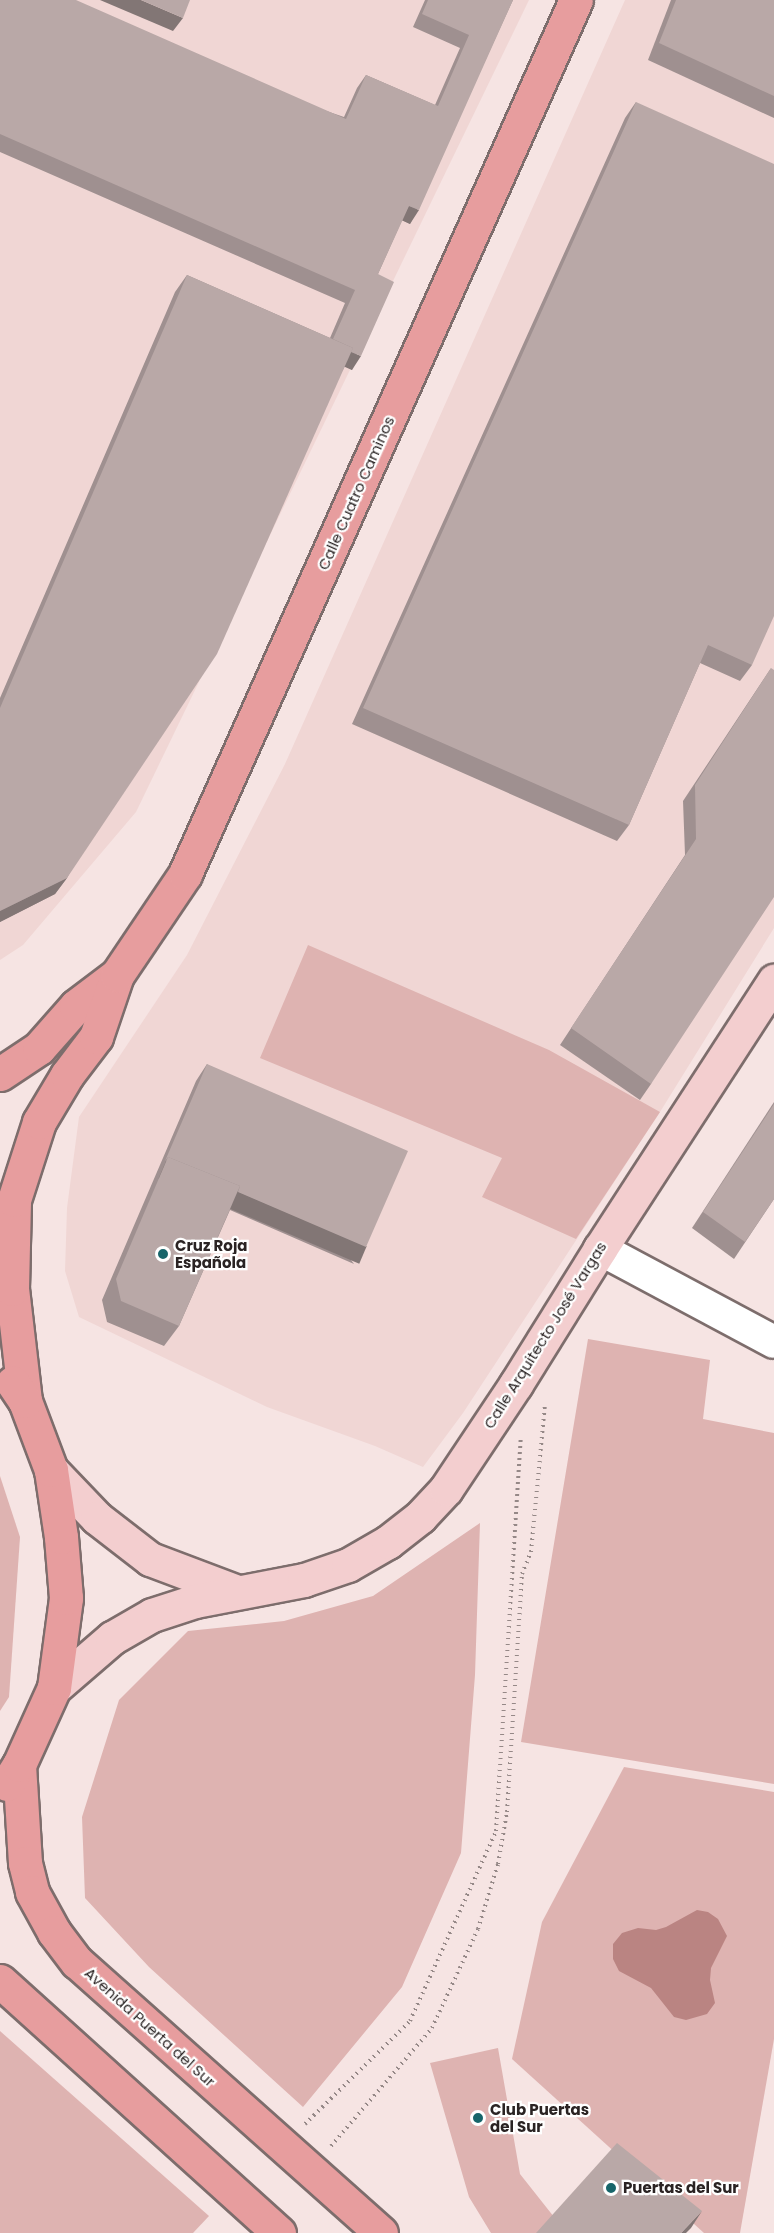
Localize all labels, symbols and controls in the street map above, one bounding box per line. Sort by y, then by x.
street label: Calle Cuatro Caminos [314,413,398,573]
place label: Cruz Roja Española [175,1236,248,1271]
street label: Calle Arquitecto José Vargas [480,1238,610,1432]
marker: Cruz Roja Española [156,1247,170,1261]
street label: Avenida Puerta del Sur [81,1964,219,2090]
place label: Club Puertas del Sur [490,2100,589,2135]
marker: Club Puertas del Sur [471,2111,485,2125]
place label: Puertas del Sur [623,2179,739,2197]
marker: Puertas del Sur [604,2181,618,2195]

